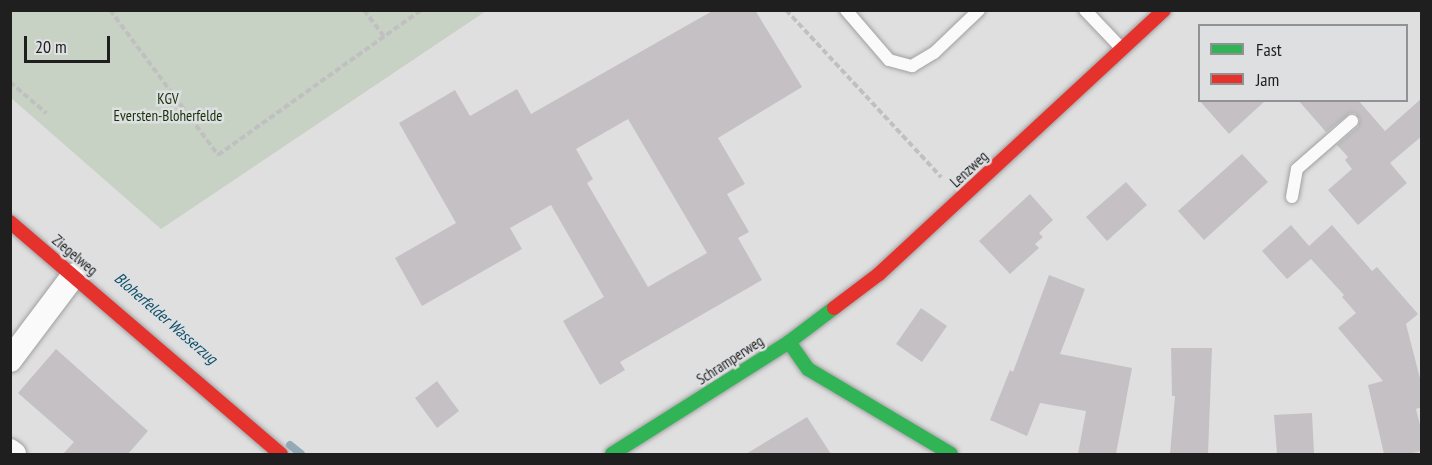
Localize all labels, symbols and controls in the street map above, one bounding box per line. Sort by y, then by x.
scale bar [27,24,112,62]
legend [1198,24,1408,102]
text: 20 m [35,35,67,58]
text: Fast [1256,38,1282,61]
text: Jam [1256,68,1279,91]
park label: KGV Eversten-Bloherfelde [114,89,222,124]
street label: Lenzweg [946,147,992,191]
street label: Ziegelweg [49,231,101,279]
water label: Bloherfelder Wasserzug [111,268,221,368]
street label: Schramperweg [693,332,767,388]

